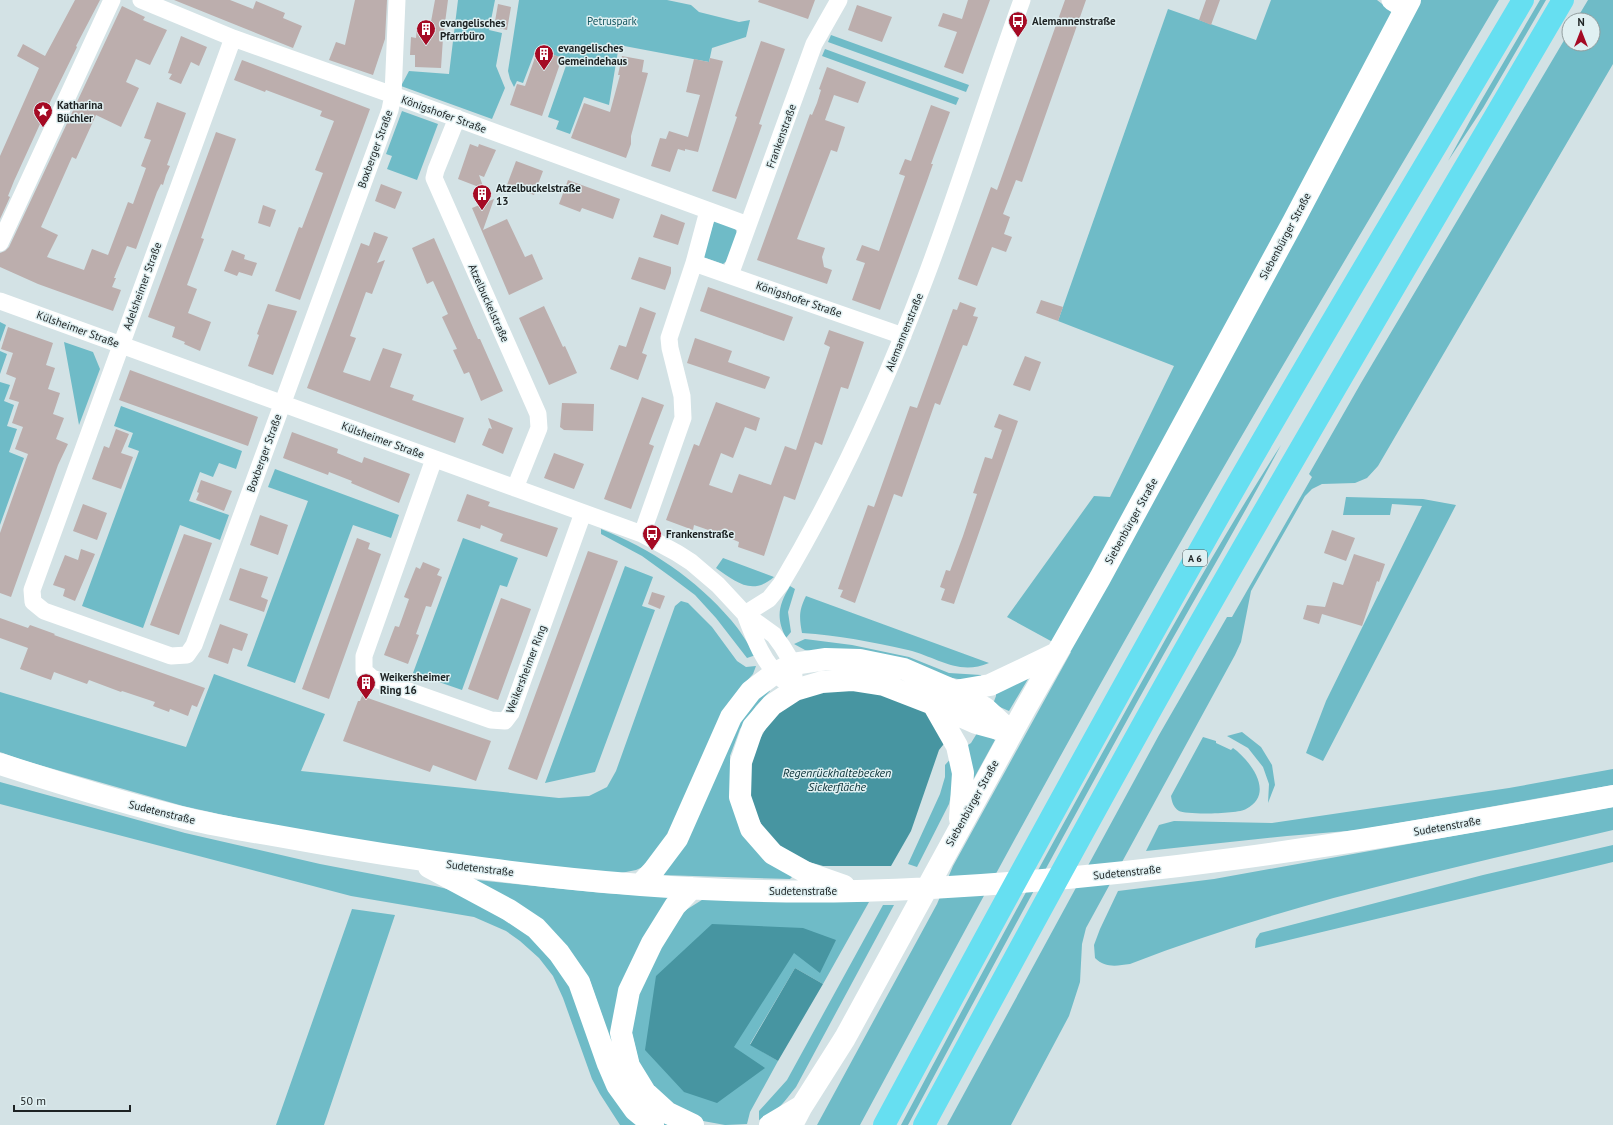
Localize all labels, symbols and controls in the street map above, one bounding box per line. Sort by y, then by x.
bus stop icon: Alemannenstraße [1007,10,1029,38]
north arrow [1561,12,1601,52]
park label: Petruspark [587,14,638,28]
place label: Alemannenstraße [1032,14,1116,28]
text: N [1577,15,1585,29]
place label: evangelisches Pfarrbüro [440,16,506,43]
building icon: evangelisches Pfarrbüro [415,18,437,46]
place label: evangelisches Gemeindehaus [558,41,628,68]
building icon: evangelisches Gemeindehaus [533,43,555,71]
street label: Königshofer Straße [399,92,489,136]
place label: Katharina Büchler [57,98,103,125]
place icon: Katharina Büchler [32,100,54,128]
street label: Frankenstraße [763,102,799,170]
street label: Boxberger Straße [354,108,396,190]
place label: Atzelbuckelstraße 13 [496,181,581,208]
building icon: Atzelbuckelstraße 13 [471,183,493,211]
street label: Siebenbürger Straße [1256,190,1314,282]
street label: Adelsheimer Straße [120,240,165,332]
street label: Atzelbuckelstraße [466,262,513,345]
street label: Königshofer Straße [754,278,844,320]
street label: Alemannenstraße [882,291,926,373]
street label: Külsheimer Straße [35,308,122,351]
street label: Boxberger Straße [243,412,285,494]
street label: Külsheimer Straße [340,419,427,462]
street label: Siebenbürger Straße [1101,475,1161,567]
bus stop icon: Frankenstraße [641,523,663,551]
place label: Frankenstraße [666,527,734,541]
road number: A 6 [1183,550,1207,566]
street label: Weikersheimer Ring [503,623,549,715]
place label: Weikersheimer Ring 16 [380,670,450,697]
building icon: Weikersheimer Ring 16 [355,672,377,700]
street label: Siebenbürger Straße [942,757,1002,849]
water label: Regenrückhaltebecken Sickerfläche [783,765,891,794]
street label: Sudetenstraße [127,797,197,827]
street label: Sudetenstraße [1412,813,1482,839]
street label: Sudetenstraße [445,857,515,879]
street label: Sudetenstraße [1092,861,1162,883]
street label: Sudetenstraße [769,884,837,898]
scale bar [14,1087,130,1113]
text: 50 m [20,1093,46,1108]

